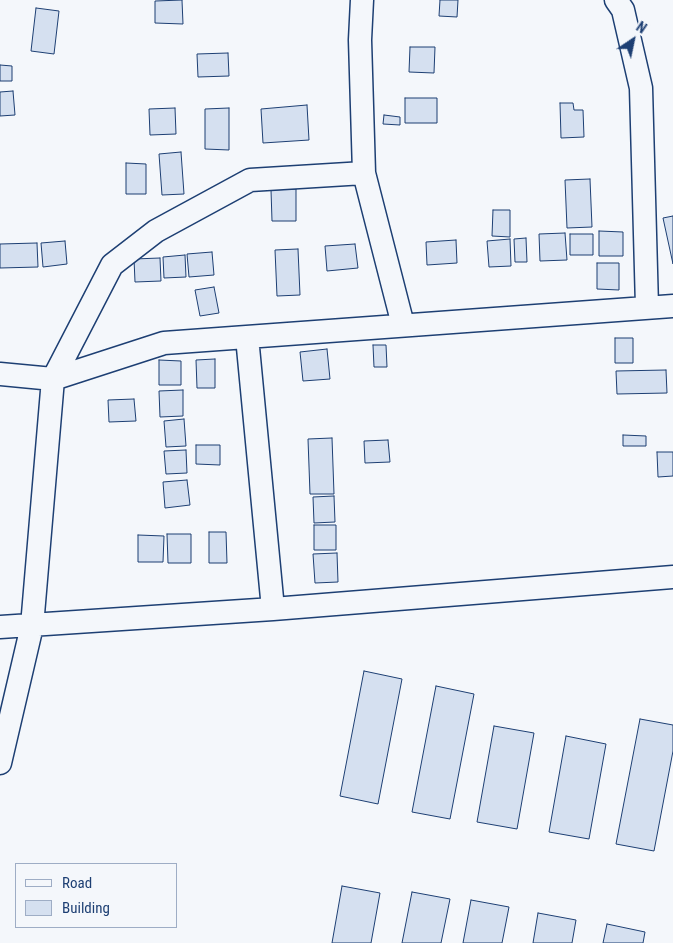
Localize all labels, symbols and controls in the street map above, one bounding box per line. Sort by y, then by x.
north arrow [608,15,658,65]
text: N [633,19,649,37]
legend [15,863,178,928]
text: Road [62,874,92,892]
text: Building [62,899,110,917]

